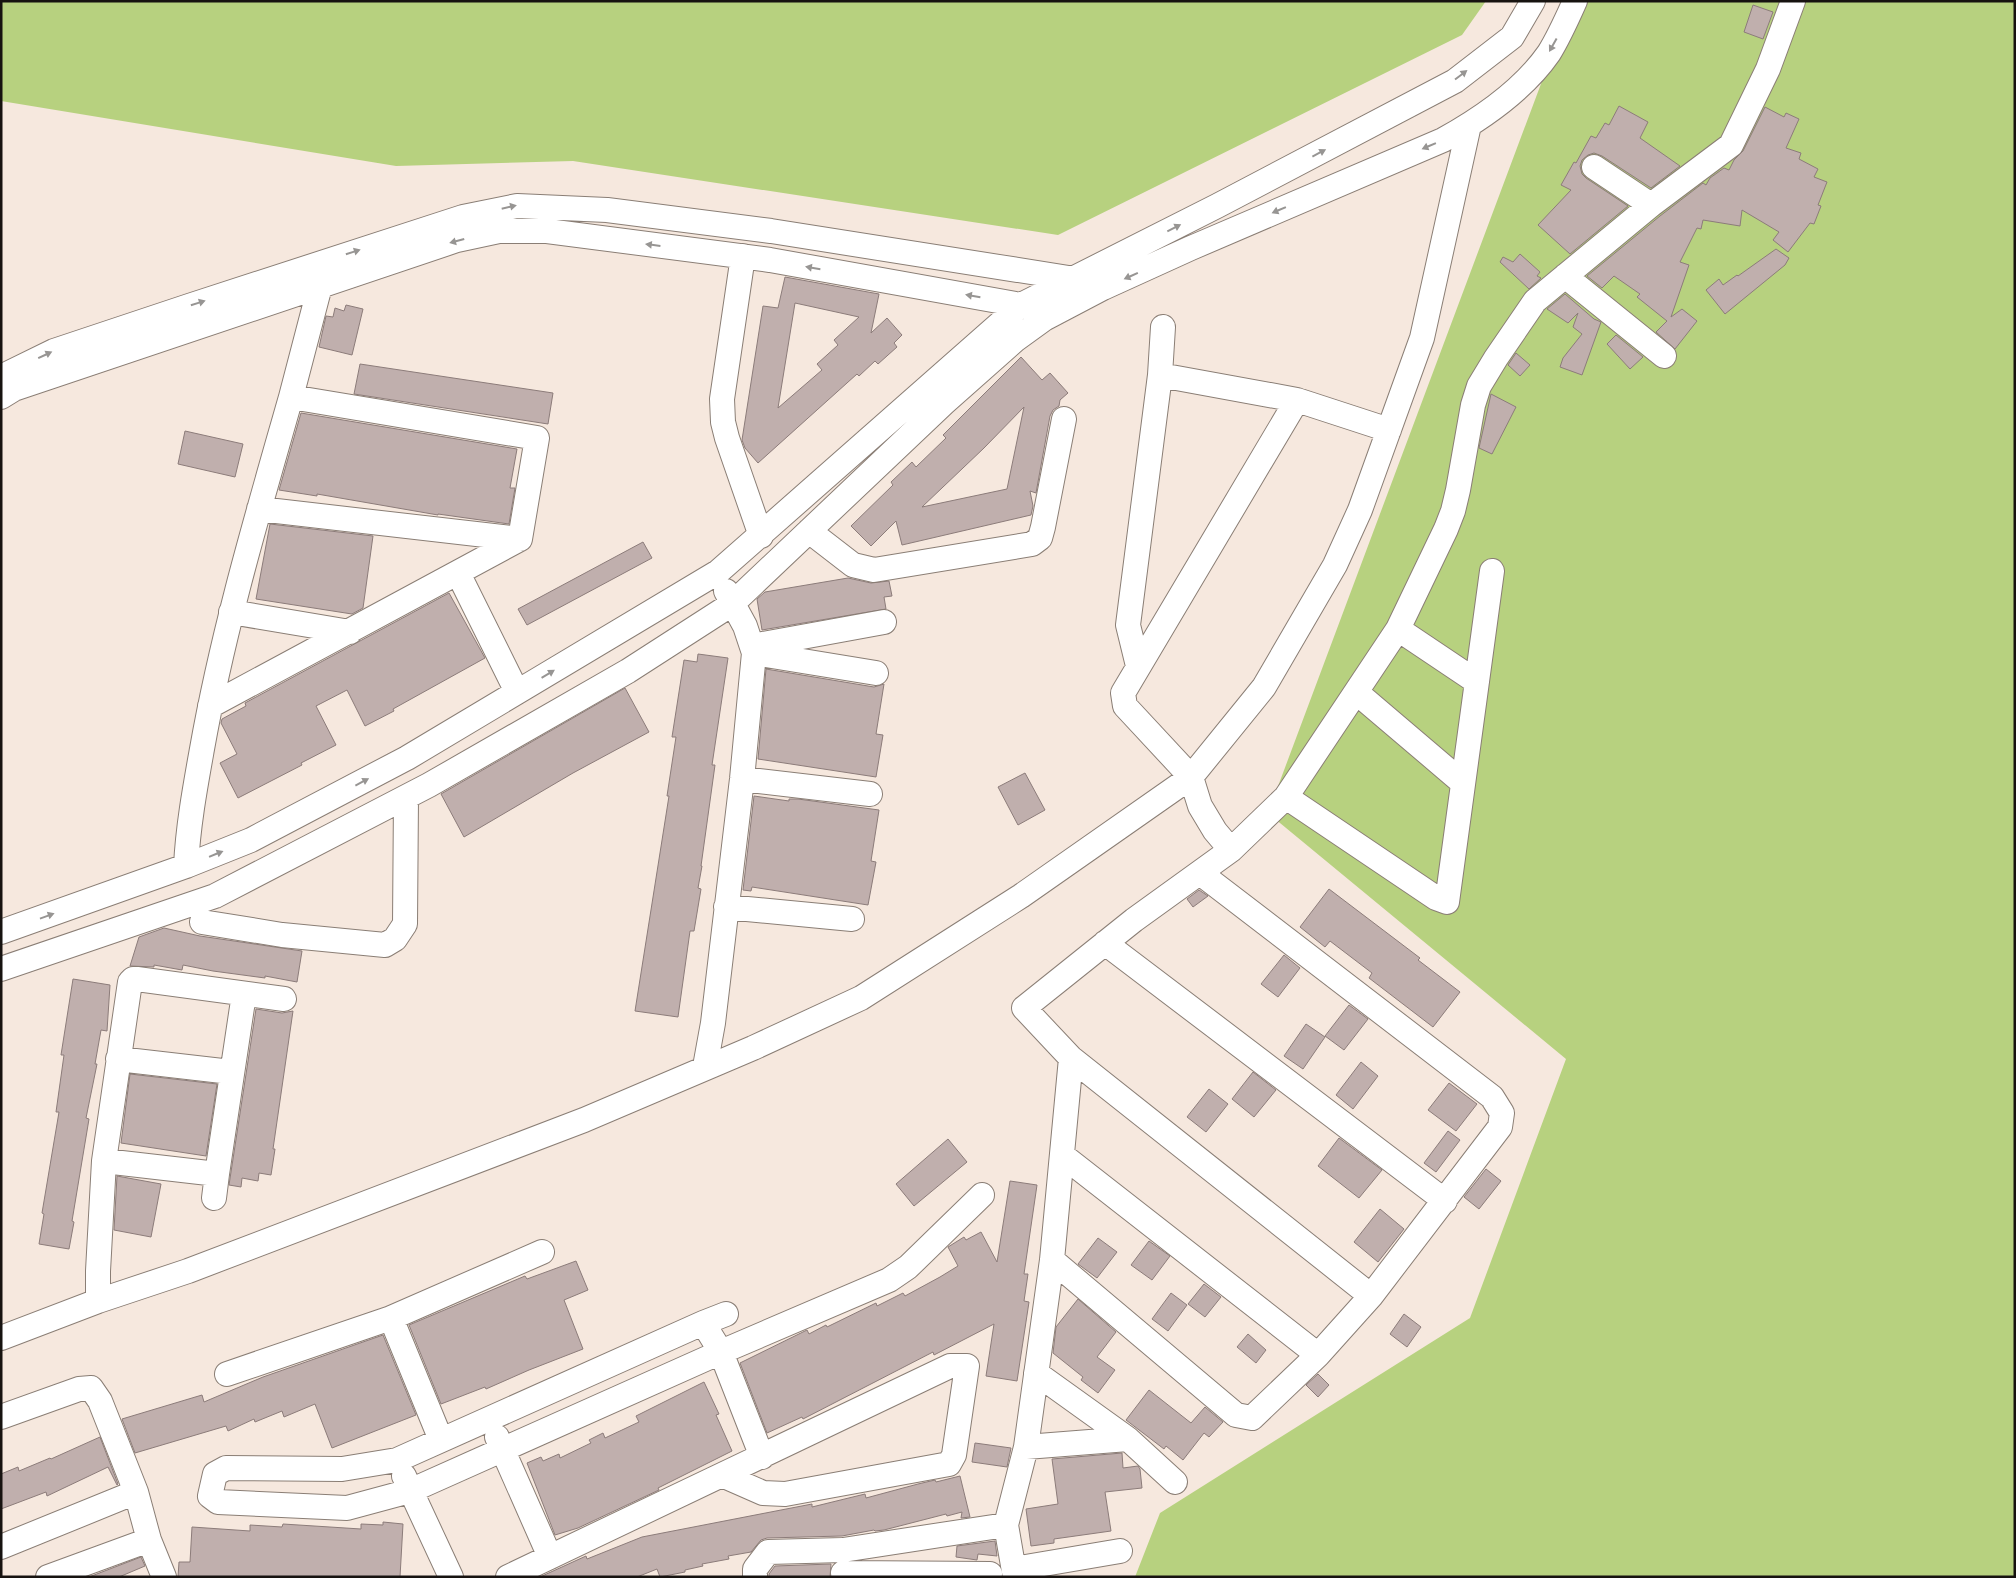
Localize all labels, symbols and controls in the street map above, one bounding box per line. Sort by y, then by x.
one-way arrow [1549,37,1557,52]
one-way arrow [1454,70,1467,81]
one-way arrow [1422,142,1436,150]
one-way arrow [1311,149,1326,157]
one-way arrow [501,203,517,211]
one-way arrow [1272,207,1286,215]
one-way arrow [1167,223,1182,232]
one-way arrow [449,237,464,245]
one-way arrow [644,241,660,249]
one-way arrow [345,247,360,255]
one-way arrow [805,263,821,271]
one-way arrow [1124,272,1138,280]
one-way arrow [966,292,981,300]
one-way arrow [191,298,206,306]
one-way arrow [38,351,52,359]
one-way arrow [541,669,554,678]
one-way arrow [354,778,369,786]
one-way arrow [209,849,223,857]
one-way arrow [40,912,55,920]

